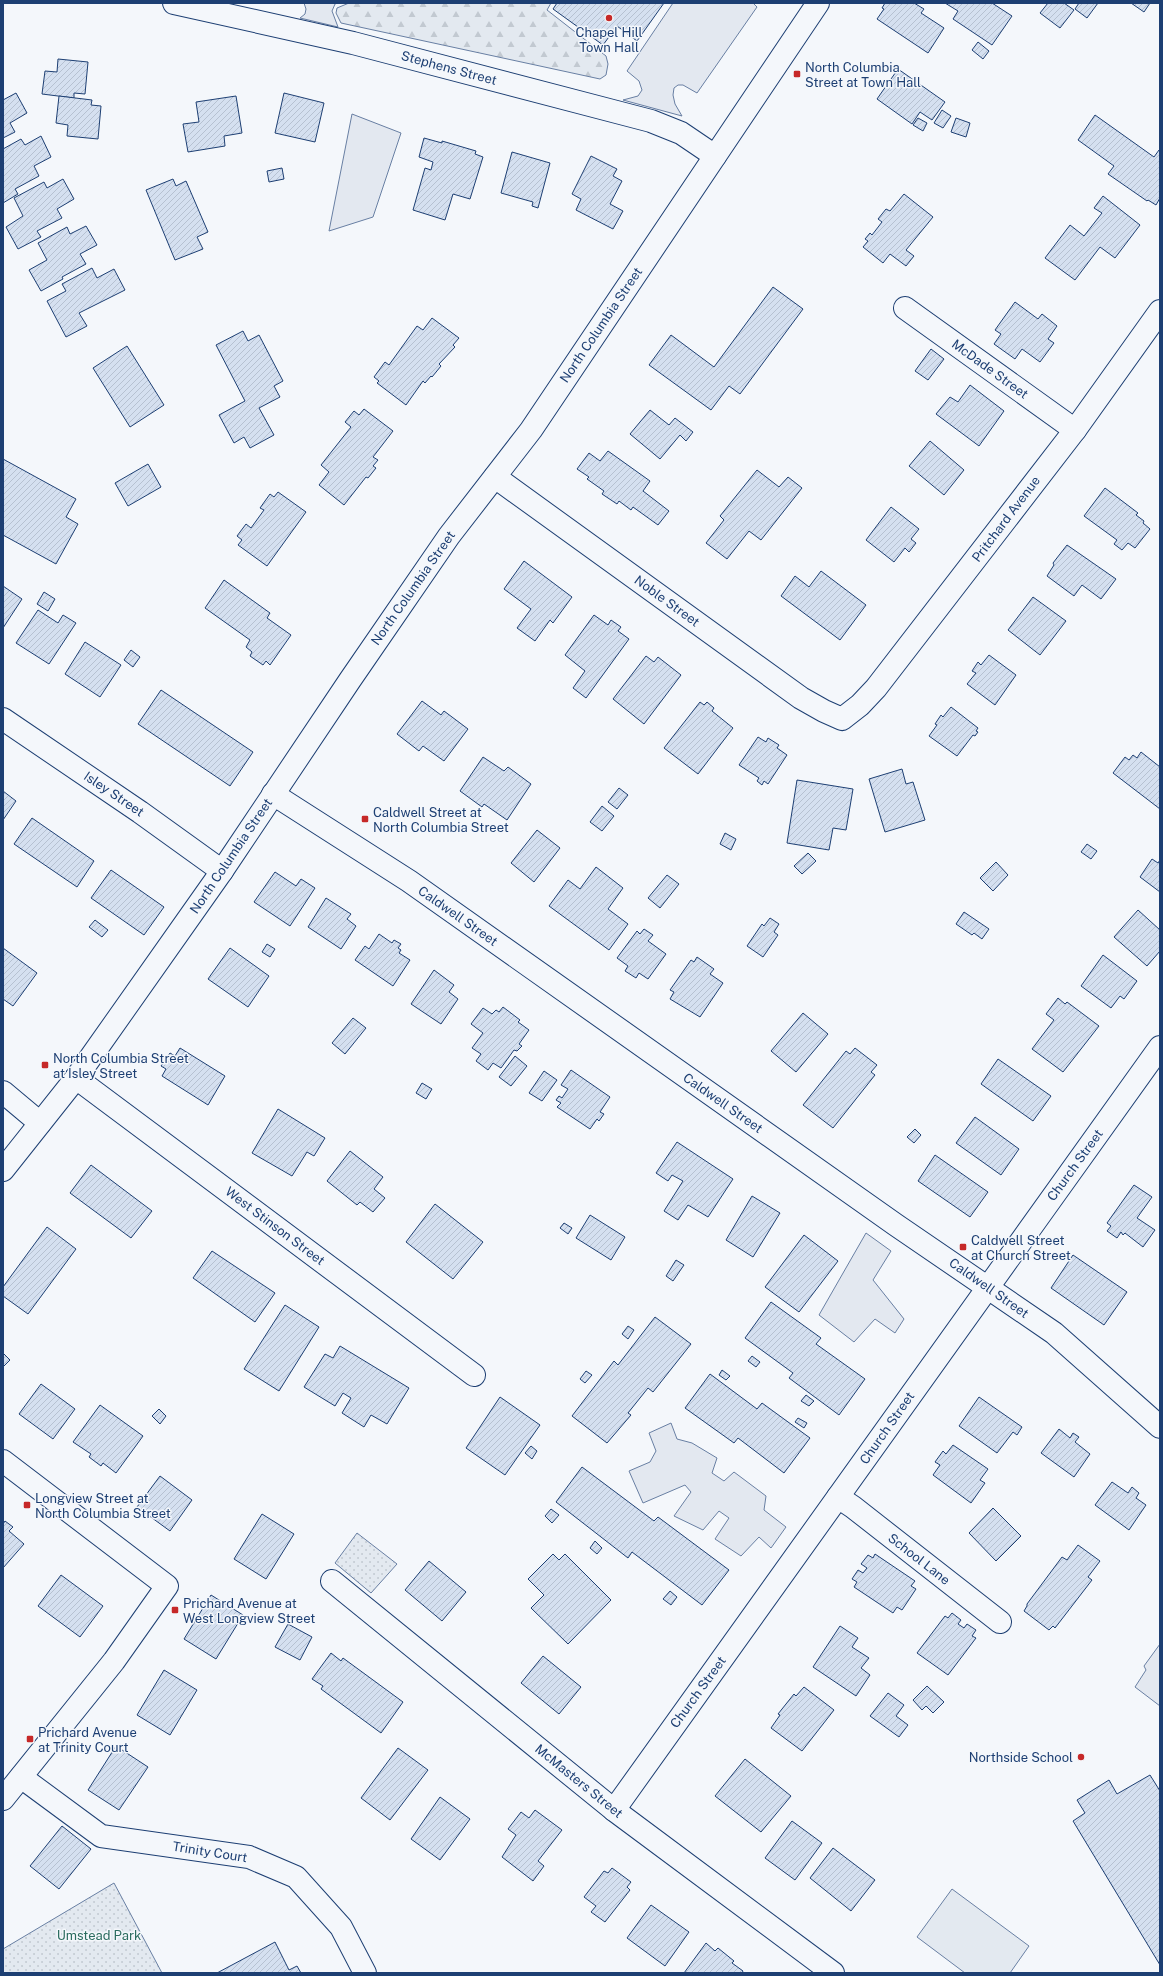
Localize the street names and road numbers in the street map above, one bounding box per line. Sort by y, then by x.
street label: Stephens Street [400,48,498,88]
street label: North Columbia Street [557,264,645,386]
street label: McDade Street [949,336,1031,402]
street label: Pritchard Avenue [969,473,1043,565]
street label: North Columbia Street [368,528,458,648]
street label: Noble Street [632,572,702,630]
street label: Isley Street [81,768,147,820]
street label: North Columbia Street [187,795,275,917]
street label: Caldwell Street [415,883,501,949]
street label: Caldwell Street [680,1070,766,1136]
street label: Church Street [1044,1126,1106,1204]
street label: West Stinson Street [222,1184,328,1268]
street label: Caldwell Street [946,1255,1032,1321]
street label: Church Street [857,1389,917,1467]
street label: School Lane [885,1530,953,1588]
street label: Church Street [667,1653,729,1731]
street label: McMasters Street [532,1741,626,1821]
street label: Trinity Court [172,1839,248,1865]

